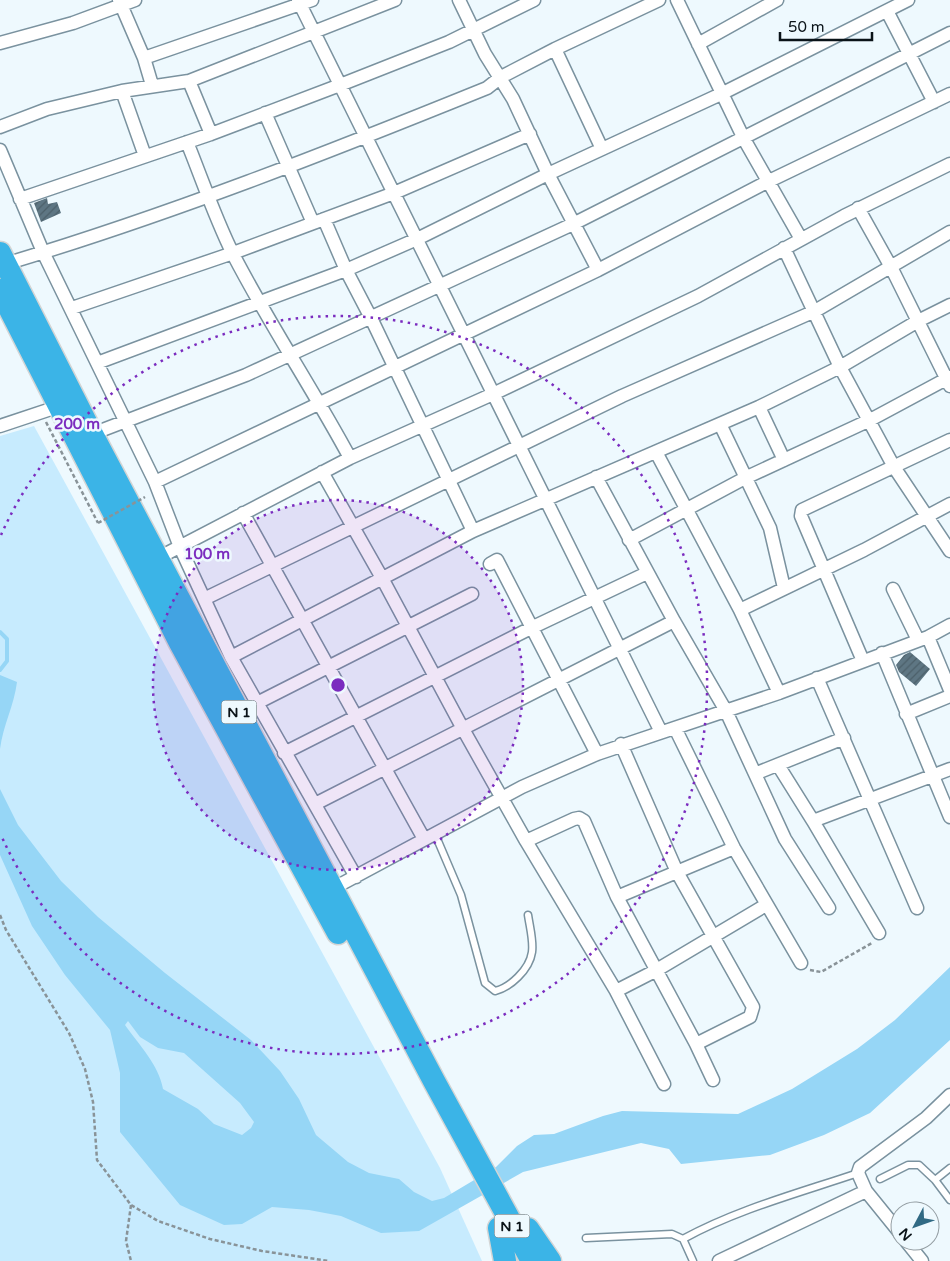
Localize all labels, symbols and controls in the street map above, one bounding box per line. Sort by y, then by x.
scale bar [780,10,872,42]
text: 50 m [788,18,825,36]
text: 200 m [54,415,100,433]
text: 100 m [184,545,230,563]
centre of rings [329,676,347,694]
road number: N 1 [222,700,256,724]
north arrow [890,1201,940,1251]
road number: N 1 [494,1214,530,1238]
text: N [895,1224,916,1244]

